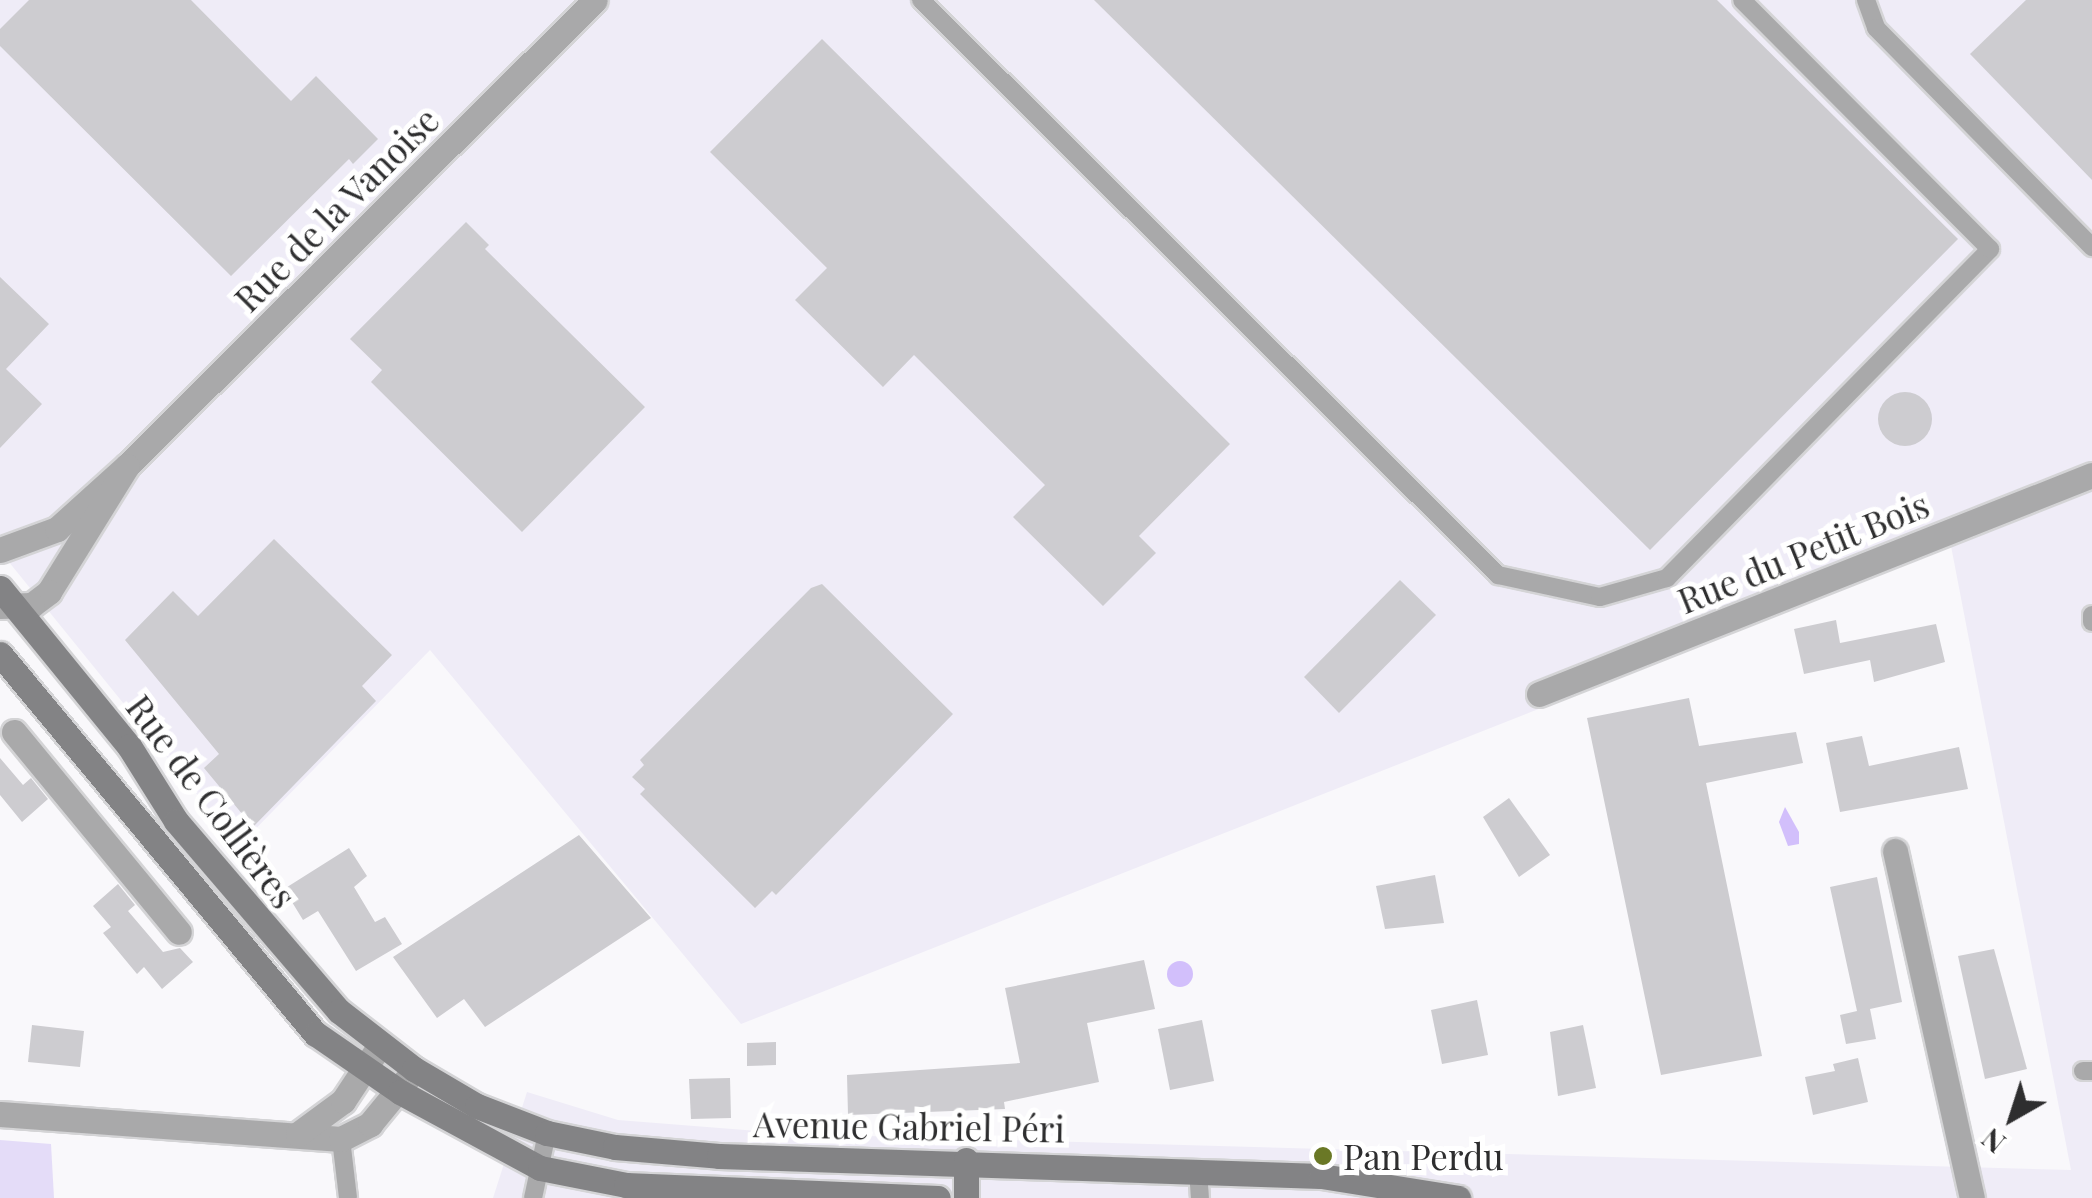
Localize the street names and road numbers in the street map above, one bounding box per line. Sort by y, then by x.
street label: Rue de la Vanoise [224,97,448,321]
street label: Rue du Petit Bois [1671,482,1935,622]
street label: Rue de Collières [118,686,306,916]
street label: Avenue Gabriel Péri [753,1102,1065,1150]

